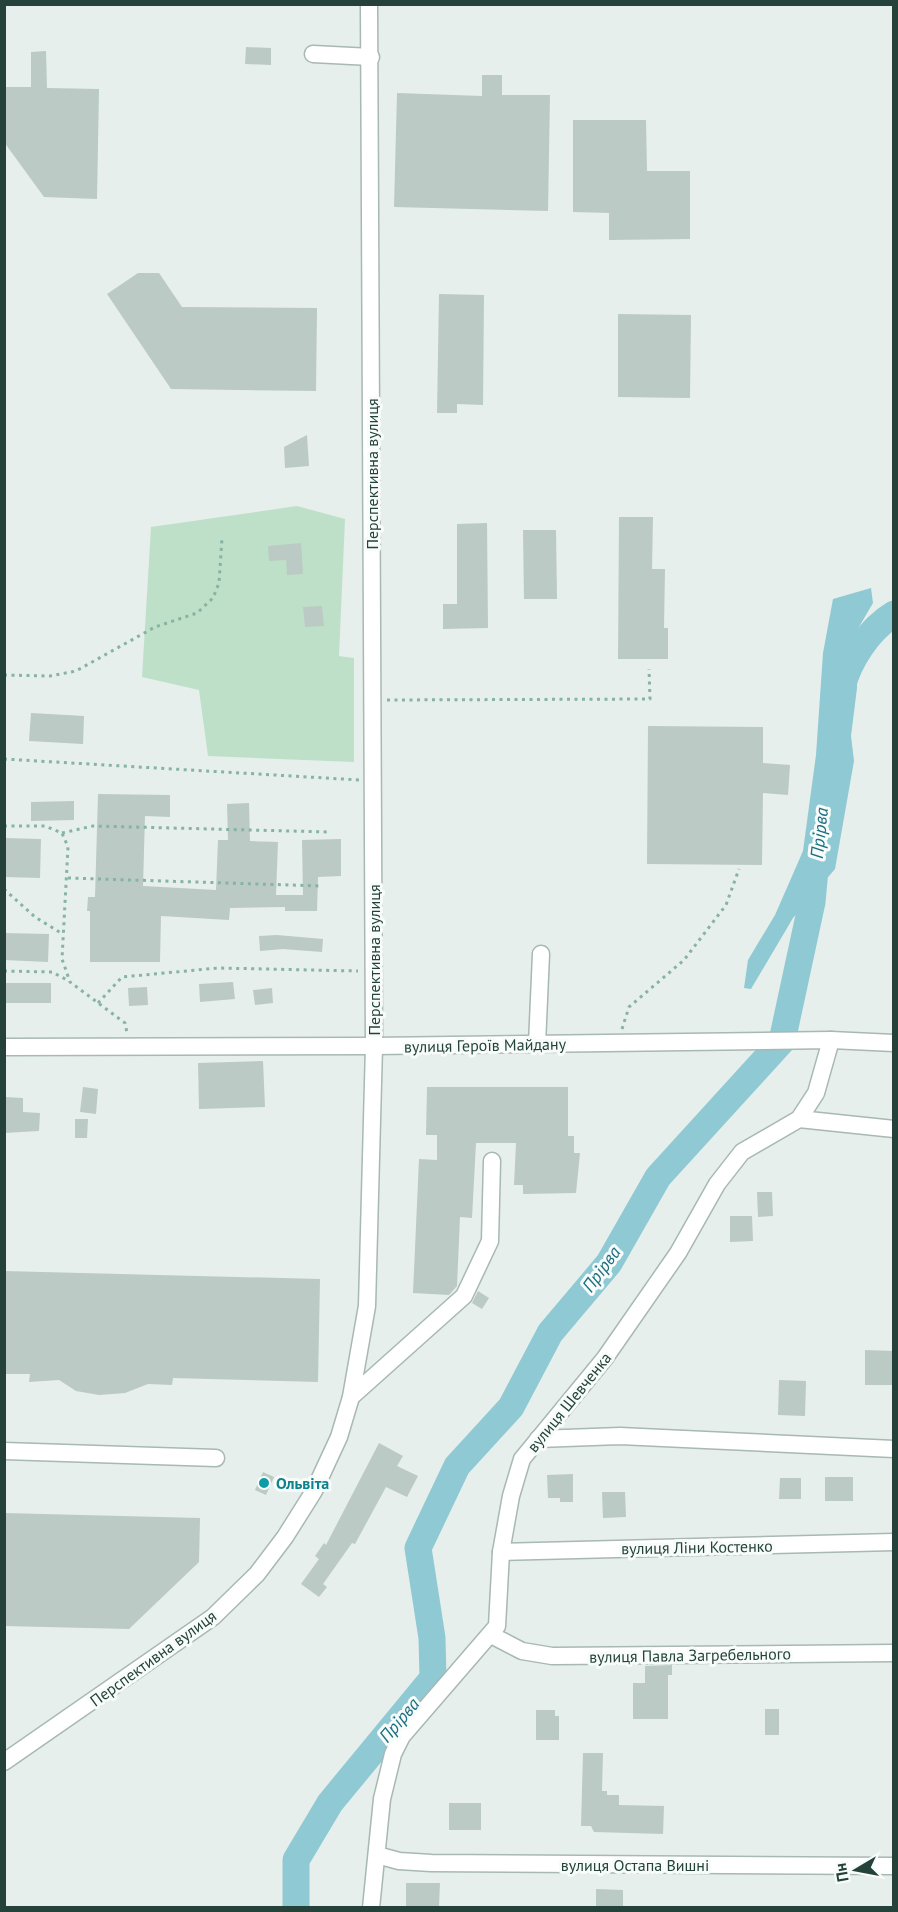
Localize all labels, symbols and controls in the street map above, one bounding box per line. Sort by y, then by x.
street label: Перспективна вулиця [362,398,382,550]
water label: Прірва [805,806,833,860]
street label: Перспективна вулиця [364,884,384,1036]
street label: вулиця Героїв Майдану [404,1034,567,1056]
water label: Прірва [577,1241,625,1296]
street label: вулиця Шевченка [523,1348,615,1456]
place label: Ольвіта [276,1473,329,1493]
marker: Ольвіта [257,1476,271,1490]
street label: вулиця Ліни Костенко [621,1536,773,1558]
street label: Перспективна вулиця [86,1605,220,1711]
street label: вулиця Павла Загребельного [589,1643,791,1667]
water label: Прірва [374,1693,424,1747]
north arrow [826,1840,886,1900]
street label: вулиця Остапа Вишні [561,1855,709,1875]
text: Пн [830,1862,853,1884]

